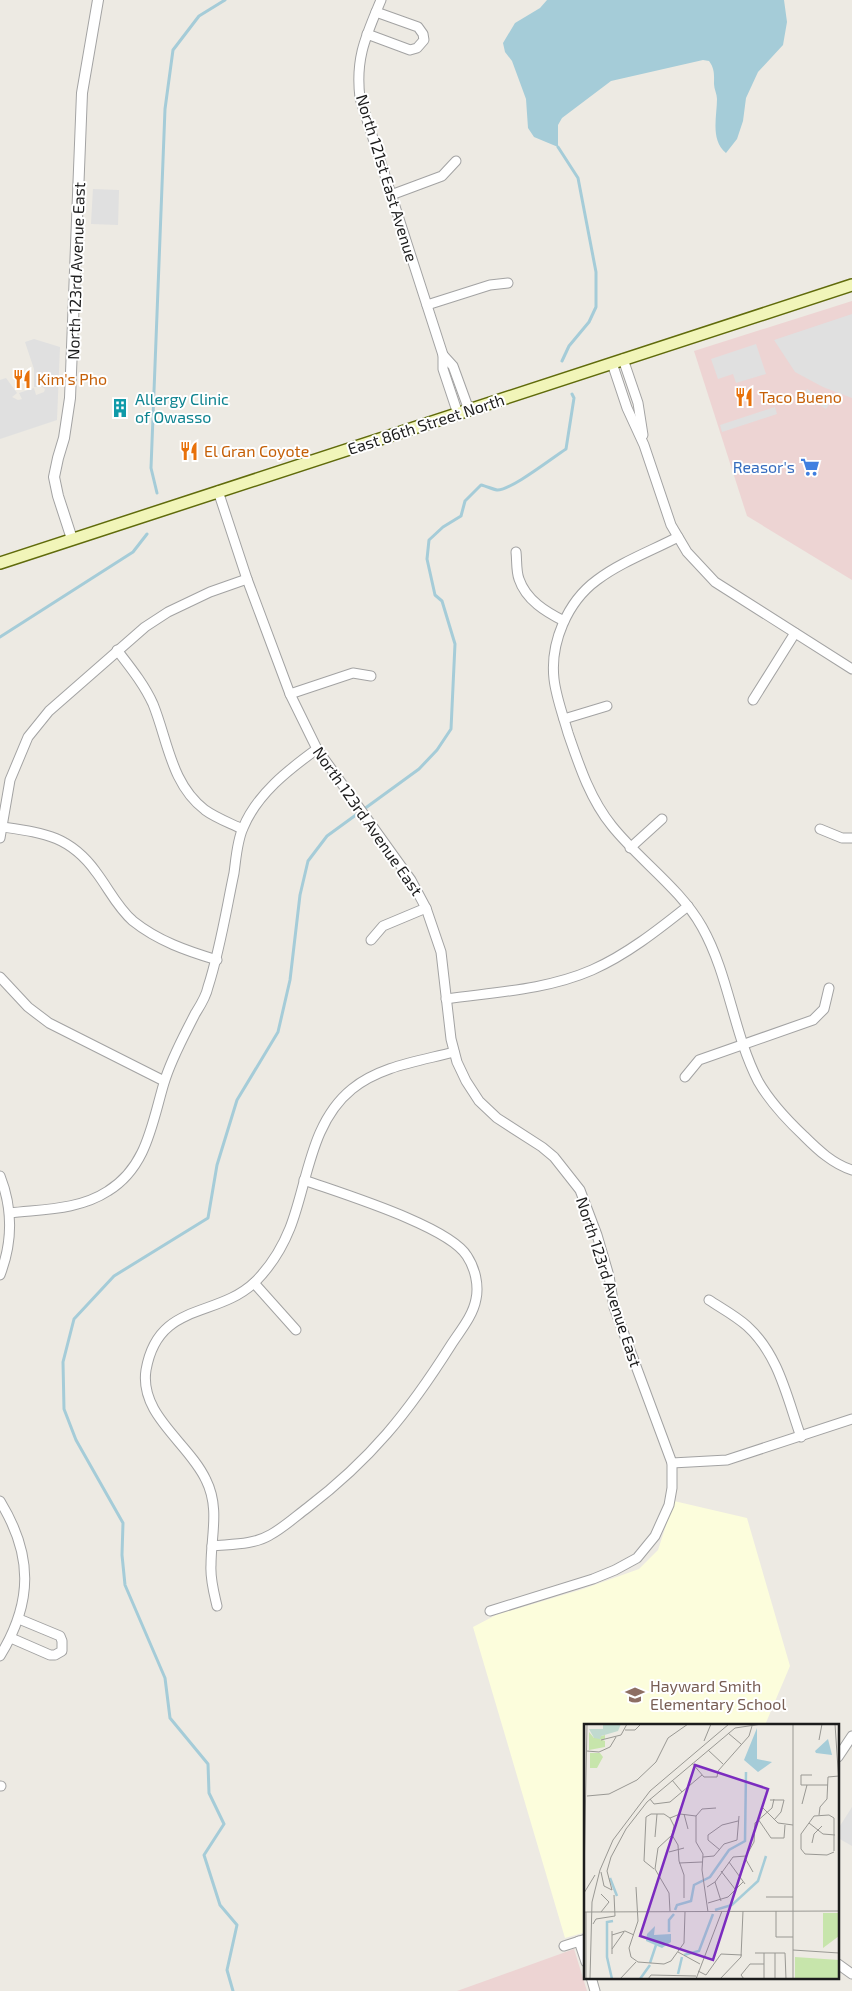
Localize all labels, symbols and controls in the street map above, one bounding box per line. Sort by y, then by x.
street label: North 121st East Avenue [353,92,422,264]
street label: North 123rd Avenue East [63,182,88,360]
restaurant icon: Kim's Pho [11,368,33,390]
place label: Kim's Pho [37,369,107,388]
restaurant icon: Taco Bueno [733,386,755,408]
place label: Taco Bueno [759,387,842,406]
place label: Allergy Clinic of Owasso [135,389,229,426]
street label: East 86th Street North [345,389,507,458]
building icon: Allergy Clinic of Owasso [109,397,131,419]
restaurant icon: El Gran Coyote [178,440,200,462]
place label: El Gran Coyote [204,441,309,460]
supermarket icon: Reasor's [799,456,821,478]
place label: Reasor's [733,457,795,476]
street label: North 123rd Avenue East [310,742,427,899]
street label: North 123rd Avenue East [573,1194,646,1369]
place label: Hayward Smith Elementary School [650,1676,786,1713]
school or university icon: Hayward Smith Elementary School [624,1684,646,1706]
inset map [584,1724,840,1978]

